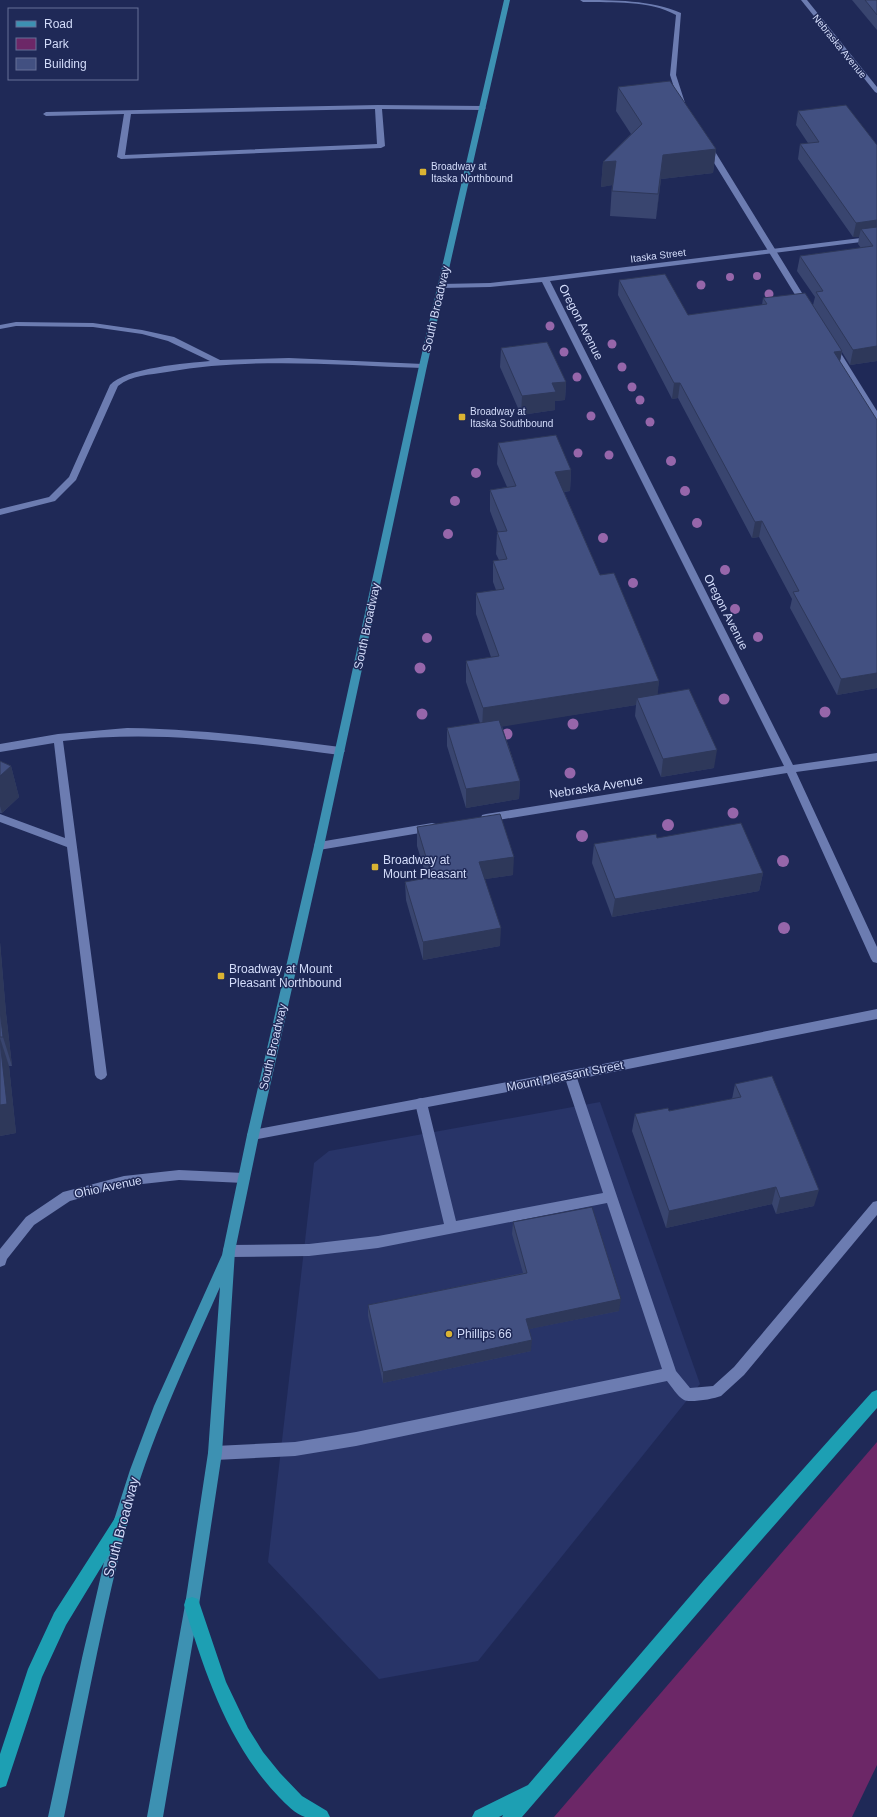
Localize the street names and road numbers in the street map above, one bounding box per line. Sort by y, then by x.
street label: Nebraska Avenue [811,12,869,81]
street label: Itaska Street [630,247,687,264]
street label: South Broadway [419,265,453,353]
street label: Oregon Avenue [556,282,606,363]
street label: Oregon Avenue [701,572,751,653]
street label: South Broadway [351,581,383,671]
street label: Nebraska Avenue [548,773,644,801]
street label: South Broadway [256,1003,290,1091]
street label: Mount Pleasant Street [505,1058,625,1094]
street label: Ohio Avenue [73,1173,143,1201]
street label: South Broadway [100,1475,142,1579]

